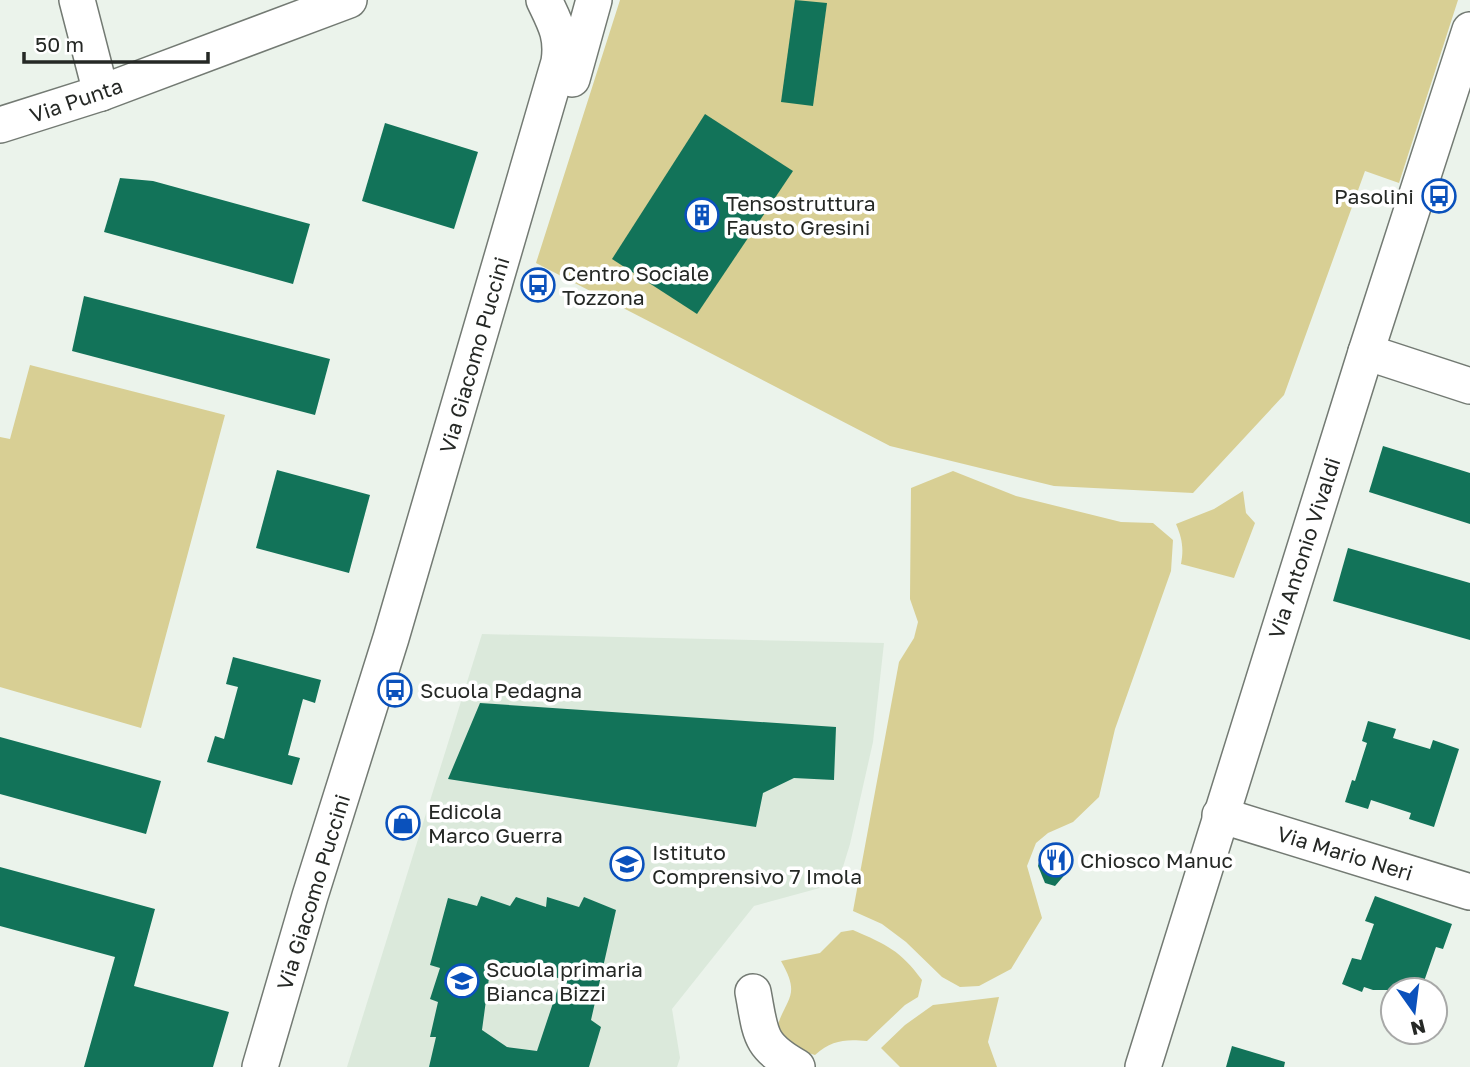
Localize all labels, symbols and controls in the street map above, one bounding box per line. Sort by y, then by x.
scale bar [24,21,208,65]
text: 50 m [35,31,84,57]
street label: Via Punta [26,72,126,128]
bus stop icon: Pasolini [1420,177,1458,215]
place label: Pasolini [1334,183,1414,209]
place label: Tensostruttura Fausto Gresini [726,190,876,240]
building icon: Tensostruttura Fausto Gresini [683,196,721,234]
street label: Via Giacomo Puccini [434,254,514,456]
place label: Centro Sociale Tozzona [562,260,709,310]
bus stop icon: Centro Sociale Tozzona [519,266,557,304]
street label: Via Antonio Vivaldi [1262,454,1346,642]
bus stop icon: Scuola Pedagna [376,671,414,709]
place label: Scuola Pedagna [420,677,582,703]
street label: Via Giacomo Puccini [271,791,355,993]
place label: Edicola Marco Guerra [428,798,563,848]
shop icon: Edicola Marco Guerra [384,804,422,842]
street label: Via Mario Neri [1274,820,1416,886]
place label: Istituto Comprensivo 7 Imola [652,839,862,889]
restaurant icon: Chiosco Manuc [1037,841,1075,879]
school or university icon: Istituto Comprensivo 7 Imola [608,845,646,883]
place label: Chiosco Manuc [1080,847,1233,873]
place label: Scuola primaria Bianca Bizzi [486,956,643,1006]
school or university icon: Scuola primaria Bianca Bizzi [443,962,481,1000]
north arrow [1379,976,1449,1046]
text: N [1408,1015,1428,1041]

